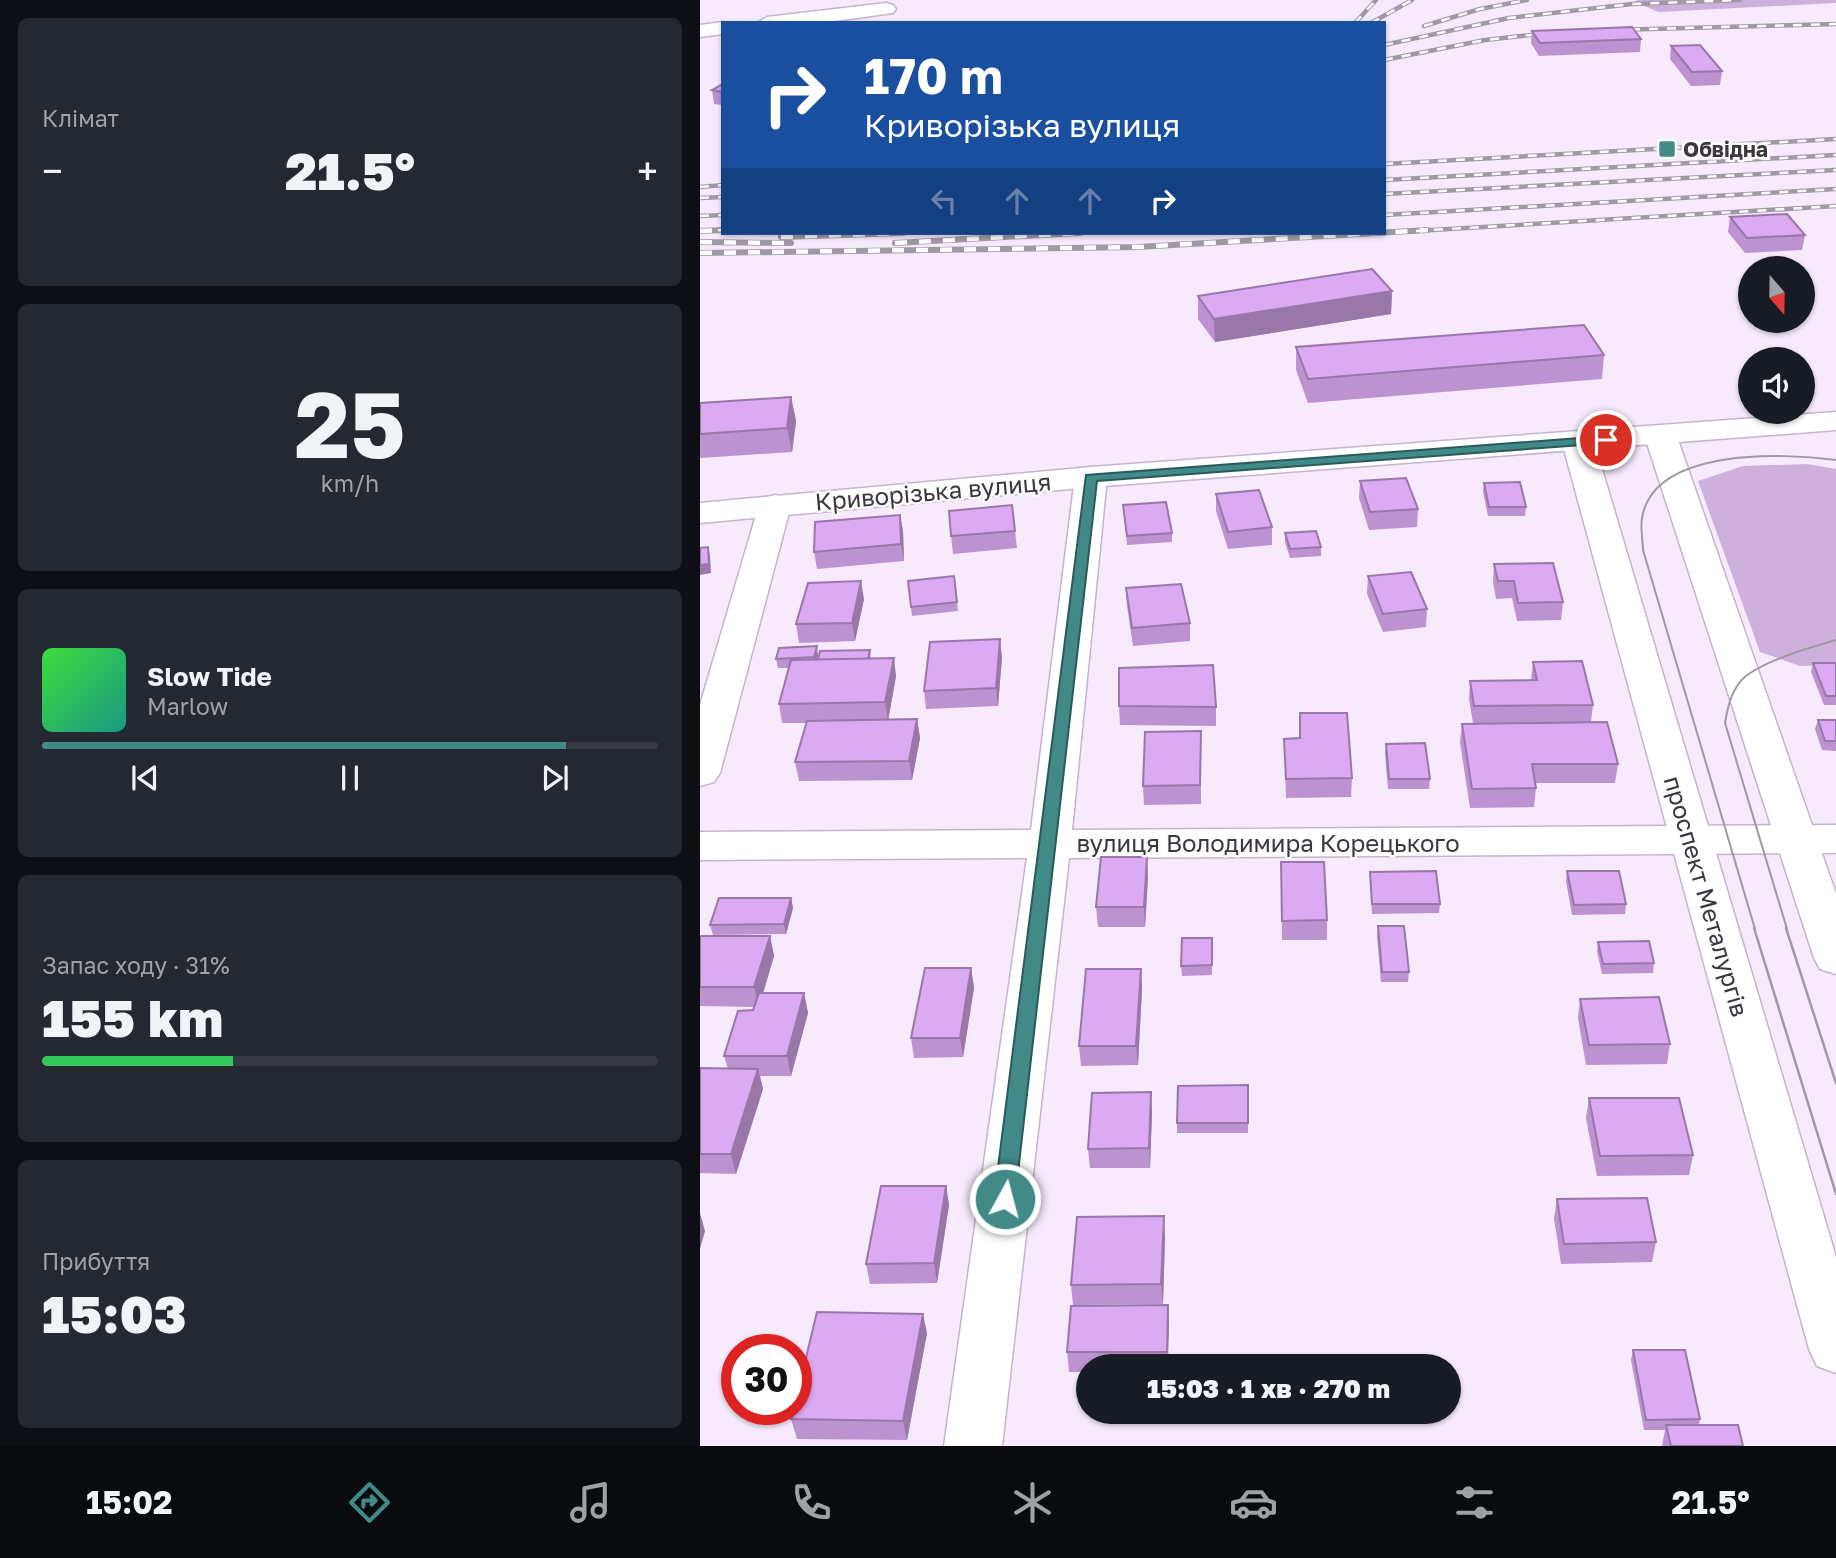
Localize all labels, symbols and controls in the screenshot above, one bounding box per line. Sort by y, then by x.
text: 170 m [864,46,1003,105]
icon: right [749,49,840,140]
text: Клімат [42,104,119,132]
text: Криворізька вулиця [864,106,1180,144]
place label: Обвідна [1683,136,1768,162]
text: 21.5° [285,139,415,201]
marker: Обвідна [1657,139,1677,159]
text: − [42,148,63,193]
text: + [637,148,658,193]
icon: left [925,182,963,220]
icon: ahead [998,182,1036,220]
icon: ahead [1071,182,1109,220]
icon: right [1144,182,1182,220]
north arrow [1738,256,1815,332]
map controls [1738,256,1815,424]
button: sound [1738,347,1815,424]
text: 25 [294,369,406,478]
pin [1576,410,1636,470]
icon: arrive [1587,421,1625,459]
street label: Криворізька вулиця [814,466,1052,516]
text: km/h [321,469,379,497]
text: Slow Tide [147,661,272,692]
text: Marlow [147,692,228,720]
icon: previous [126,759,164,797]
icon: pause [331,759,369,797]
icon: next [536,759,574,797]
street label: проспект Металургів [1659,772,1755,1020]
street label: вулиця Володимира Корецького [1076,828,1460,857]
text: Запас ходу · 31% [42,951,229,979]
text: 155 km [42,986,223,1048]
position arrow [968,1162,1042,1236]
text: Прибуття [42,1247,150,1275]
text: 15:03 [42,1282,186,1344]
speed limit sign: 30 [721,1334,812,1425]
text: 15:03 · 1 хв · 270 m [1147,1373,1390,1404]
icon: directions [345,1478,394,1527]
icon: music [566,1478,615,1527]
icon: phone [787,1478,836,1527]
icon: climate [1008,1478,1057,1527]
icon: car [1229,1478,1278,1527]
icon: filters [1450,1478,1499,1527]
text: 15:02 [86,1483,173,1521]
text: 21.5° [1672,1483,1750,1521]

